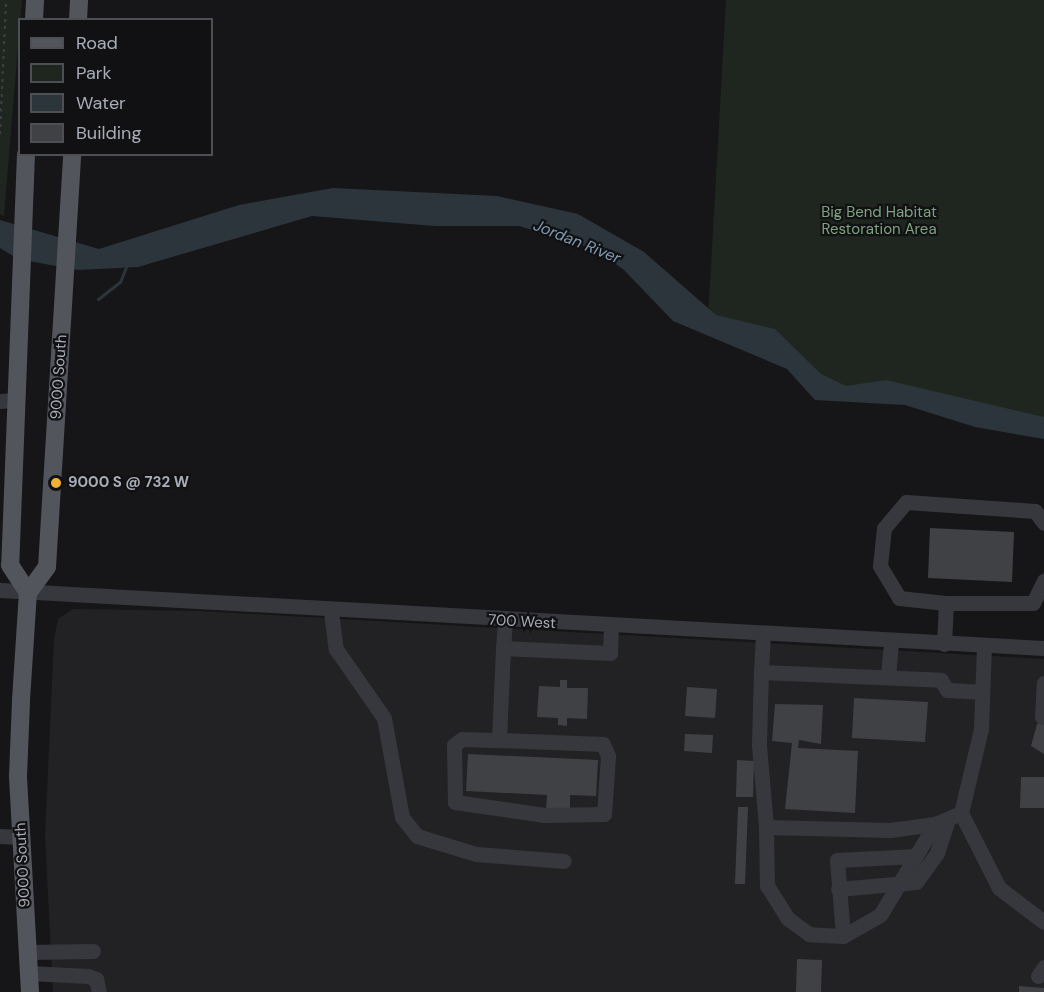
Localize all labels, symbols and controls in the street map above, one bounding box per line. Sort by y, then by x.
legend [18,18,213,156]
text: Road [76,31,118,55]
text: Park [76,61,112,85]
text: Water [76,91,126,115]
text: Building [76,121,141,145]
park label: Big Bend Habitat Restoration Area [821,203,937,238]
water label: Jordan River [531,216,623,268]
street label: 9000 South [47,334,71,420]
place label: 9000 S @ 732 W [68,474,189,492]
marker: 9000 S @ 732 W [49,476,63,490]
street label: 700 West [488,611,556,633]
street label: 9000 South [12,822,34,908]

